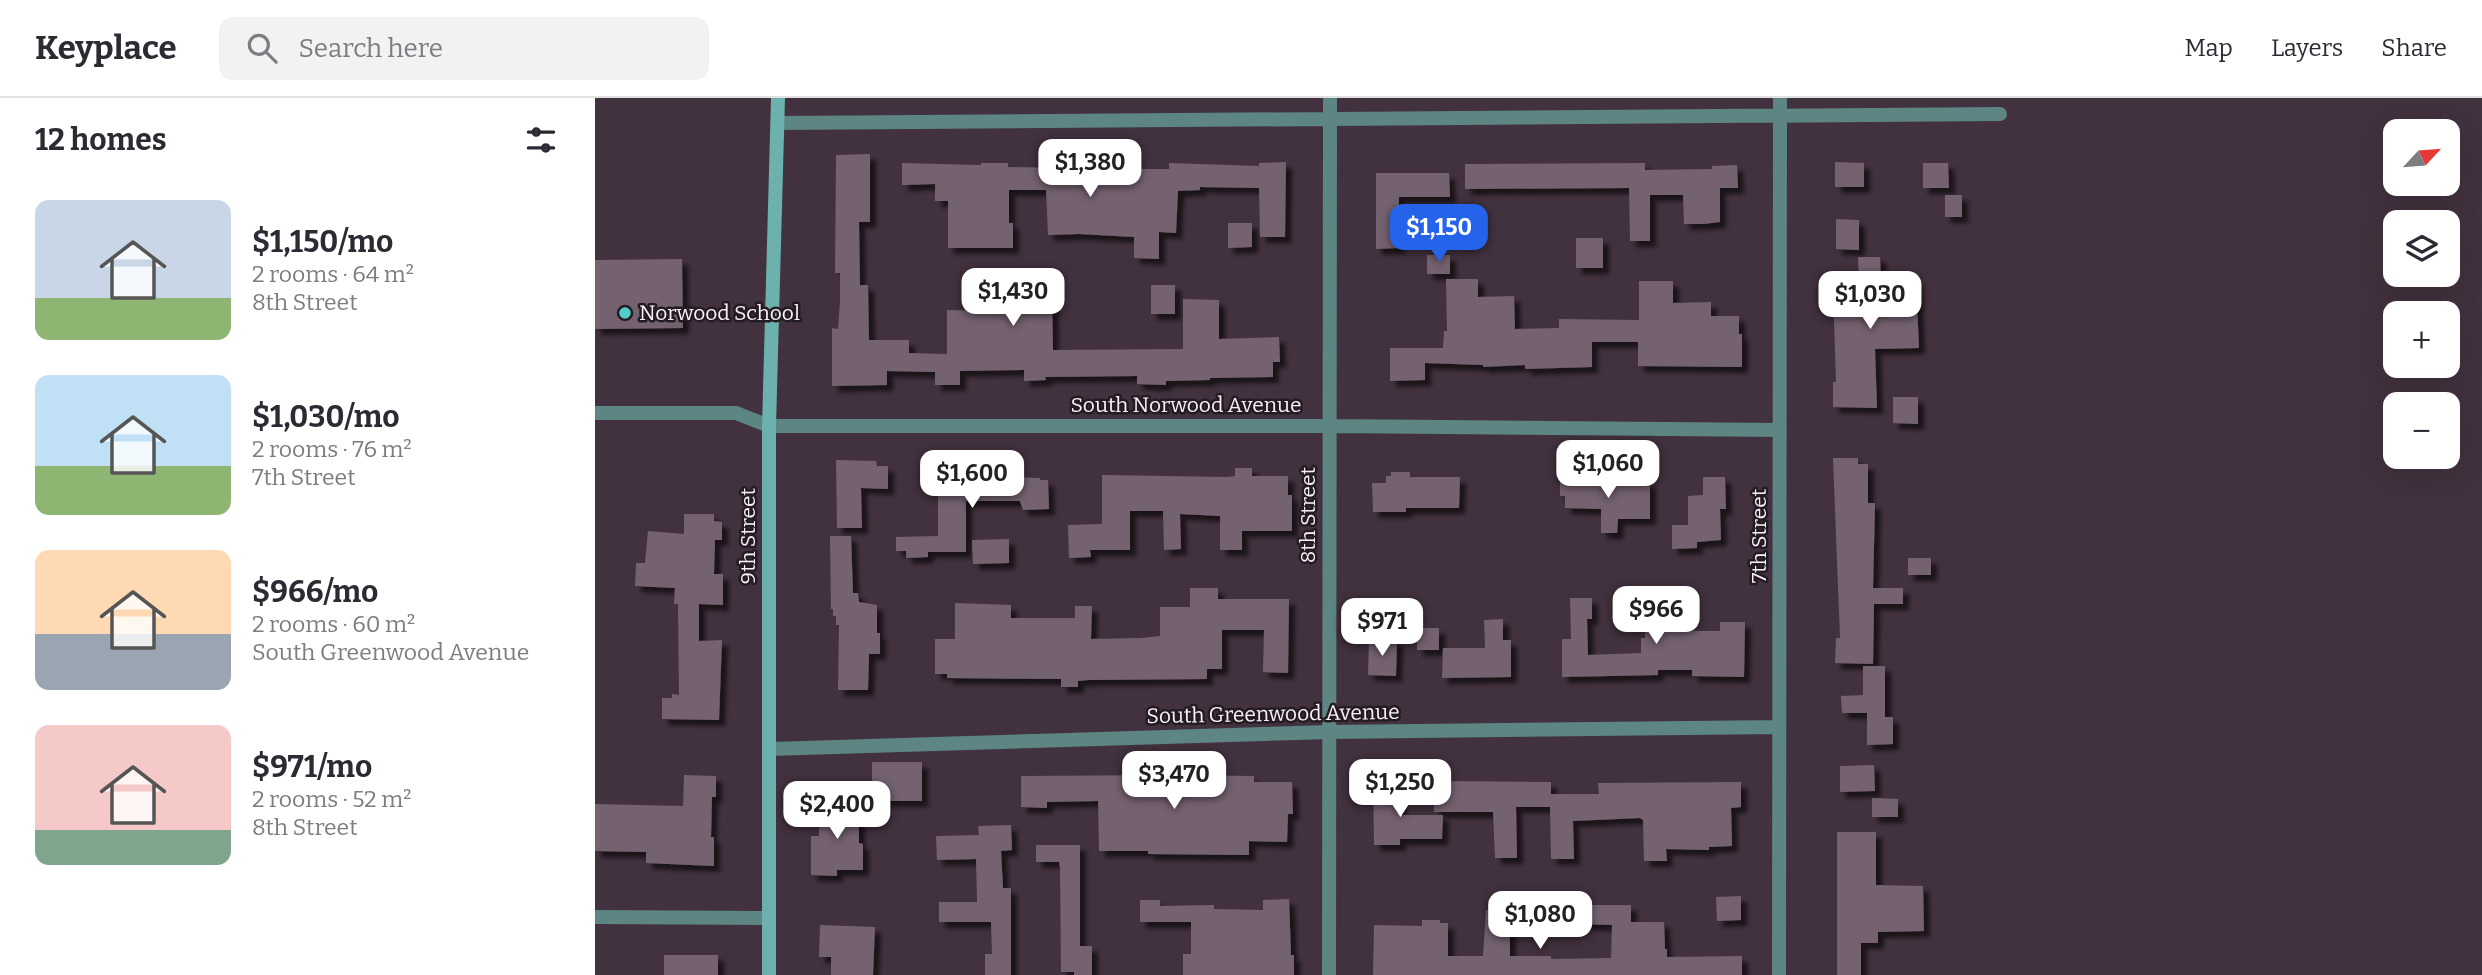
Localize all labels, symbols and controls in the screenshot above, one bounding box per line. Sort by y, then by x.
search box [219,17,709,80]
text: Keyplace [35,28,177,68]
icon: search [243,29,281,67]
text: Search here [299,33,443,64]
text: Map [2185,34,2233,62]
text: Layers [2271,34,2343,62]
text: Share [2381,34,2447,62]
north arrow [2383,119,2461,196]
map controls [2383,119,2460,469]
icon: filters [522,121,560,159]
text: 12 homes [35,122,166,158]
pin: $1,380 [1033,140,1147,199]
text: $1,380 [1054,148,1126,176]
pin: $1,150 [1382,204,1496,264]
button: layers [2383,210,2460,287]
text: $1,150 [1406,213,1472,241]
text: $1,150/mo [252,224,393,260]
icon: home [91,228,175,312]
text: 2 rooms · 64 m² [252,260,414,288]
pin: $1,430 [956,268,1070,328]
pin: $1,030 [1813,272,1927,331]
text: $1,430 [978,277,1048,305]
text: $1,030 [1834,280,1906,308]
text: 8th Street [252,288,358,316]
place label: Norwood School [639,300,800,326]
button: + [2383,301,2460,378]
marker: Norwood School [617,305,633,321]
street label: South Norwood Avenue [1071,392,1301,418]
button: − [2383,392,2460,469]
text: $1,030/mo [252,399,400,435]
icon: home [91,403,175,487]
text: 2 rooms · 76 m² [252,435,412,463]
pin: $1,060 [1551,440,1665,500]
text: $1,060 [1572,449,1644,477]
pin: $1,600 [915,450,1029,510]
text: $1,600 [936,459,1008,487]
text: 7th Street [252,463,356,491]
street label: 8th Street [1295,466,1321,563]
street label: 9th Street [735,487,761,584]
street label: 7th Street [1746,488,1772,583]
text: $966/mo [252,574,378,610]
icon: home [91,578,175,662]
pin: $966 [1615,587,1697,646]
text: $966 [1629,595,1683,623]
pin: $971 [1341,598,1423,658]
text: $971 [1357,607,1407,635]
text: 2 rooms · 60 m² [252,610,415,638]
text: South Greenwood Avenue [252,638,529,666]
street label: South Greenwood Avenue [1146,699,1400,729]
text: $971/mo [252,749,372,785]
pin: $3,470 [1117,752,1231,811]
icon: home [91,753,175,837]
text: $3,470 [1138,760,1210,788]
pin: $1,250 [1343,760,1457,819]
text: $1,250 [1365,768,1435,796]
pin: $2,400 [780,782,894,841]
text: 2 rooms · 52 m² [252,785,411,813]
text: $2,400 [799,790,875,818]
text: 8th Street [252,813,358,841]
pin: $1,080 [1483,892,1597,951]
text: $1,080 [1504,900,1576,928]

